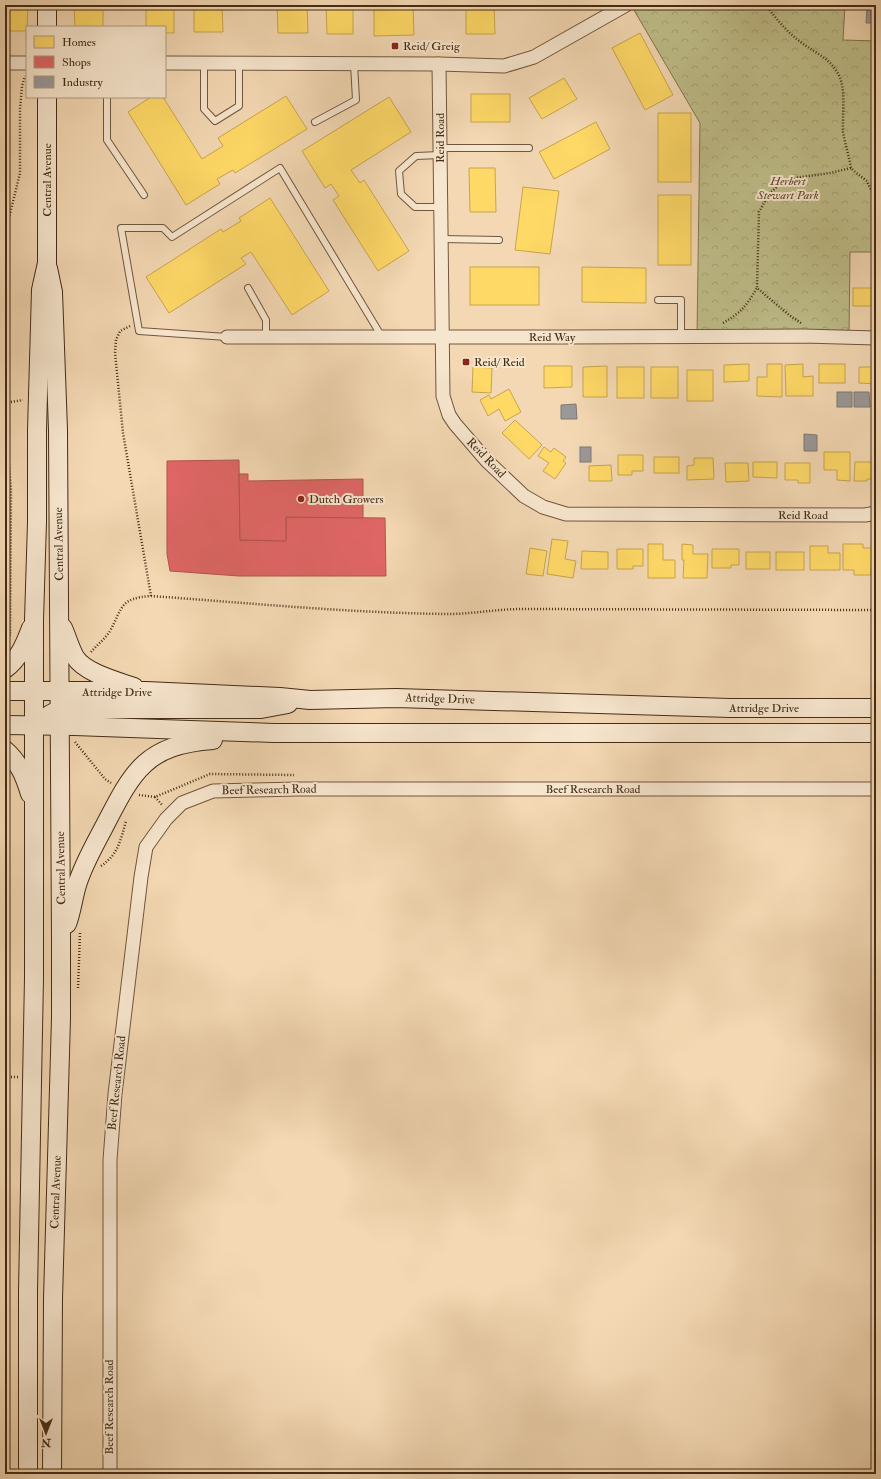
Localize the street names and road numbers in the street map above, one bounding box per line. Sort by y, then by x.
street label: Reid Road [433,113,448,163]
street label: Central Avenue [40,143,55,217]
street label: Reid Way [529,330,576,345]
street label: Reid Road [463,435,509,481]
street label: Central Avenue [51,507,67,581]
street label: Reid Road [778,508,828,523]
street label: Attridge Drive [81,685,152,700]
street label: Attridge Drive [404,690,475,708]
street label: Attridge Drive [728,701,799,716]
street label: Beef Research Road [221,782,317,798]
street label: Beef Research Road [545,782,641,797]
street label: Central Avenue [53,831,69,905]
street label: Beef Research Road [105,1035,129,1131]
street label: Central Avenue [47,1155,65,1229]
street label: Beef Research Road [102,1359,117,1455]

